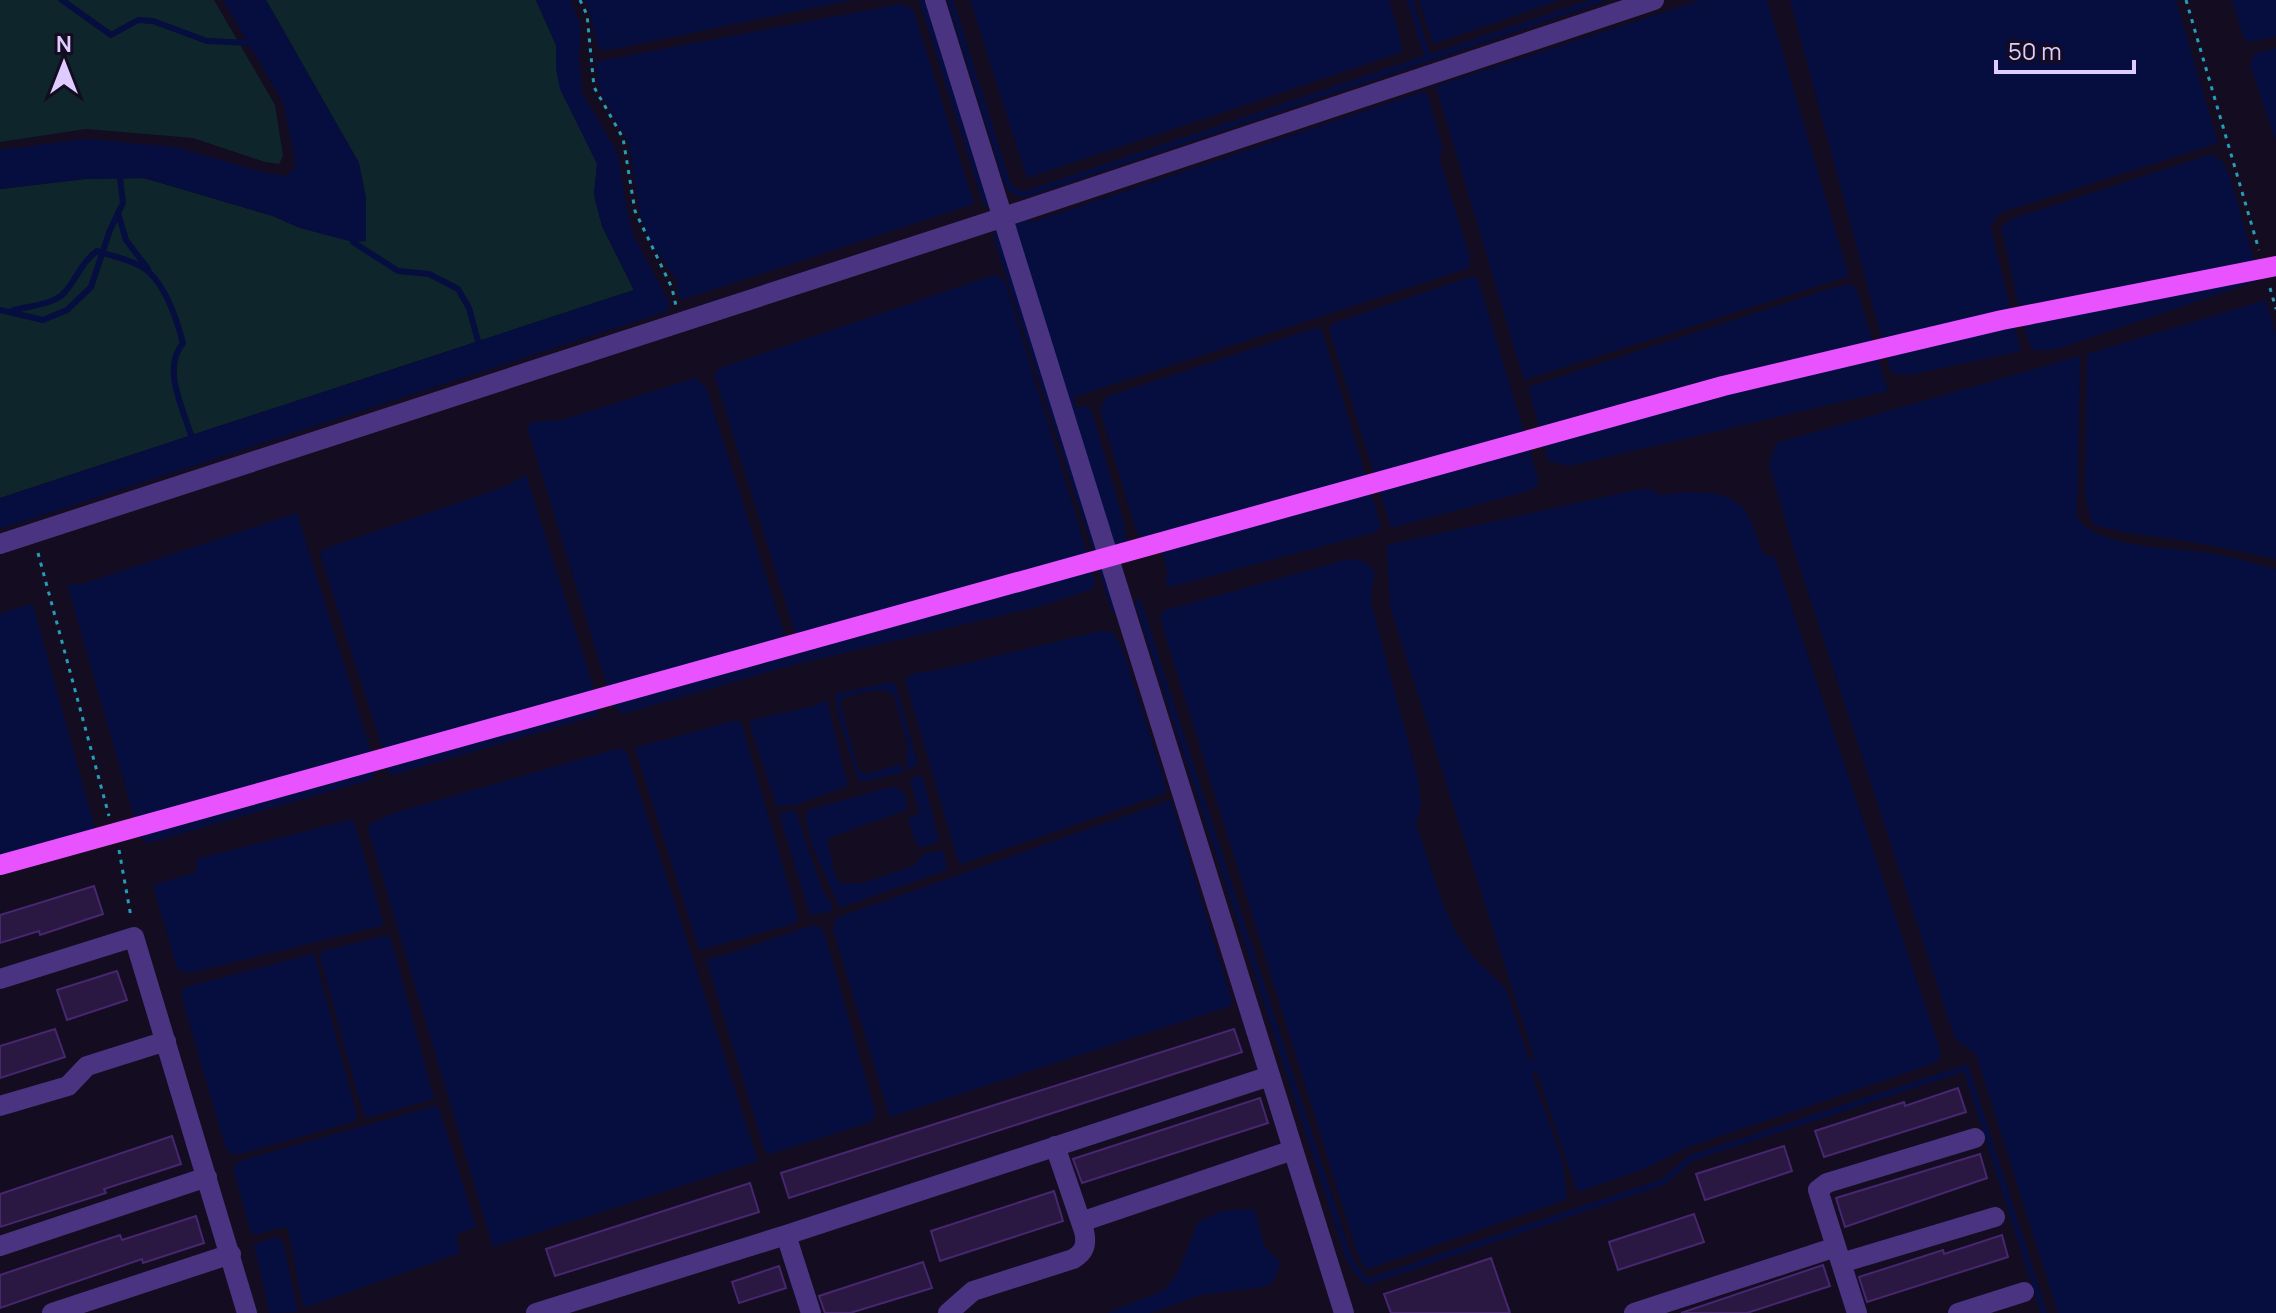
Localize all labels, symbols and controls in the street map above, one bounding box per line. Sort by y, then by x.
north arrow [24,24,104,104]
scale bar [1996,24,2134,74]
text: N [56,29,72,59]
text: 50 m [2008,34,2062,67]

